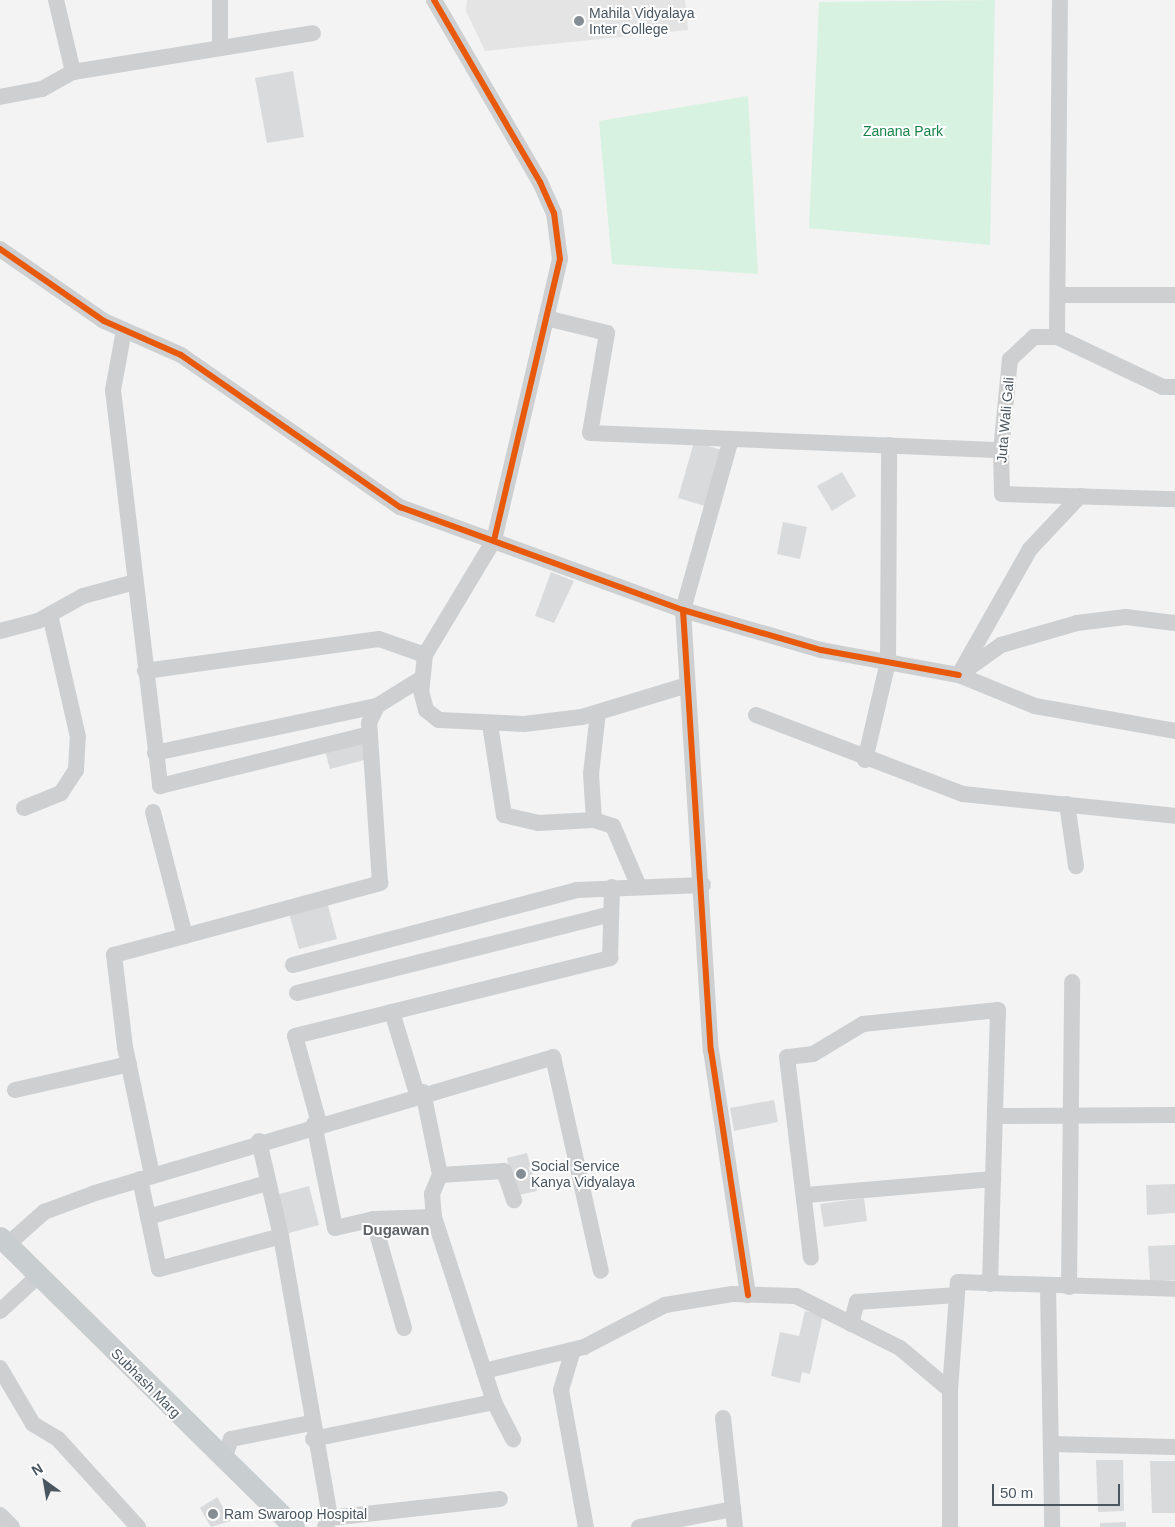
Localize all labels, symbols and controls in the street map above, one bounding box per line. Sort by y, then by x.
place label: Mahila Vidyalaya Inter College [589,5,695,38]
marker: Mahila Vidyalaya Inter College [573,15,585,27]
park label: Zanana Park [863,123,943,139]
street label: Juta Wali Gali [993,377,1017,463]
place label: Social Service Kanya Vidyalaya [531,1158,635,1190]
marker: Social Service Kanya Vidyalaya [515,1168,527,1180]
district label: Dugawan [363,1221,429,1239]
street label: Subhash Marg [108,1345,184,1421]
north arrow [20,1457,70,1507]
text: N [29,1460,46,1479]
scale bar [995,1474,1122,1506]
text: 50 m [1000,1484,1033,1501]
place label: Ram Swaroop Hospital [224,1506,367,1522]
marker: Ram Swaroop Hospital [206,1507,220,1521]

